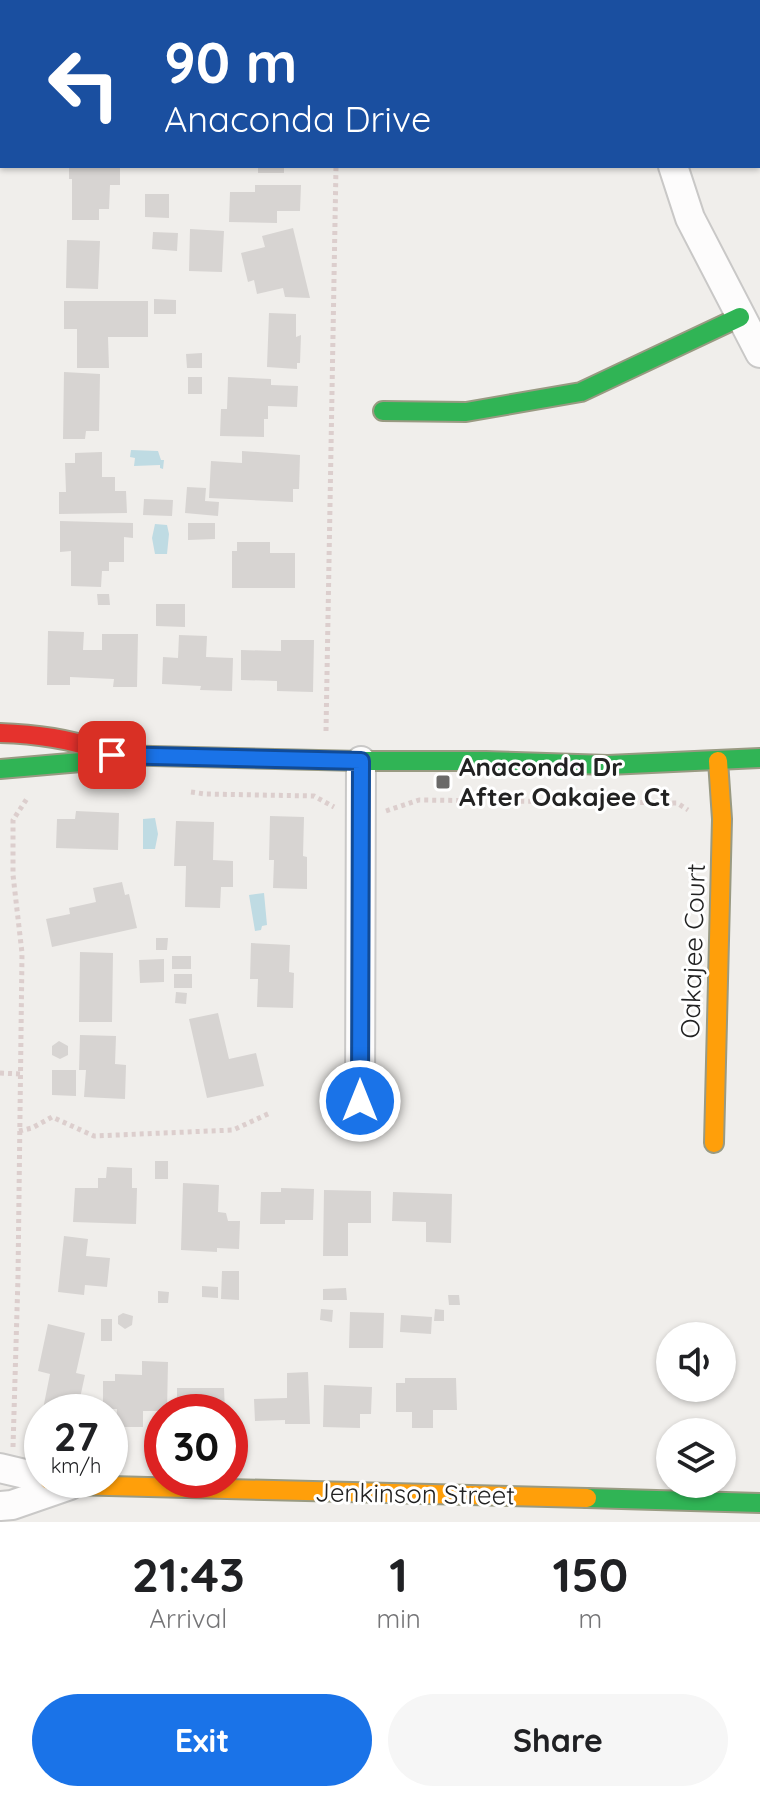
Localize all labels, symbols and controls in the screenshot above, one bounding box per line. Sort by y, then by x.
text: 90 m [164,27,298,97]
icon: left [32,32,136,136]
text: Anaconda Drive [164,96,431,141]
pin [78,721,146,789]
icon: arrive [90,733,134,777]
place label: Anaconda Dr After Oakajee Ct [459,750,671,813]
marker: Anaconda Dr After Oakajee Ct [434,773,452,791]
street label: Oakajee Court [673,863,712,1039]
position arrow [318,1059,402,1143]
map controls [656,1322,736,1498]
button: sound [656,1322,736,1402]
speed limit sign: 30 [144,1394,248,1498]
text: 27 [54,1411,98,1461]
button: layers [656,1418,736,1498]
text: km/h [51,1453,101,1478]
street label: Jenkinson Street [315,1475,515,1512]
text: 21:43 [132,1544,245,1604]
text: 1 [389,1544,408,1604]
text: 150 [552,1544,628,1604]
text: Arrival [149,1602,227,1635]
text: min [376,1602,421,1635]
text: m [579,1602,602,1635]
button: Exit [32,1694,372,1786]
button: Share [388,1694,728,1786]

